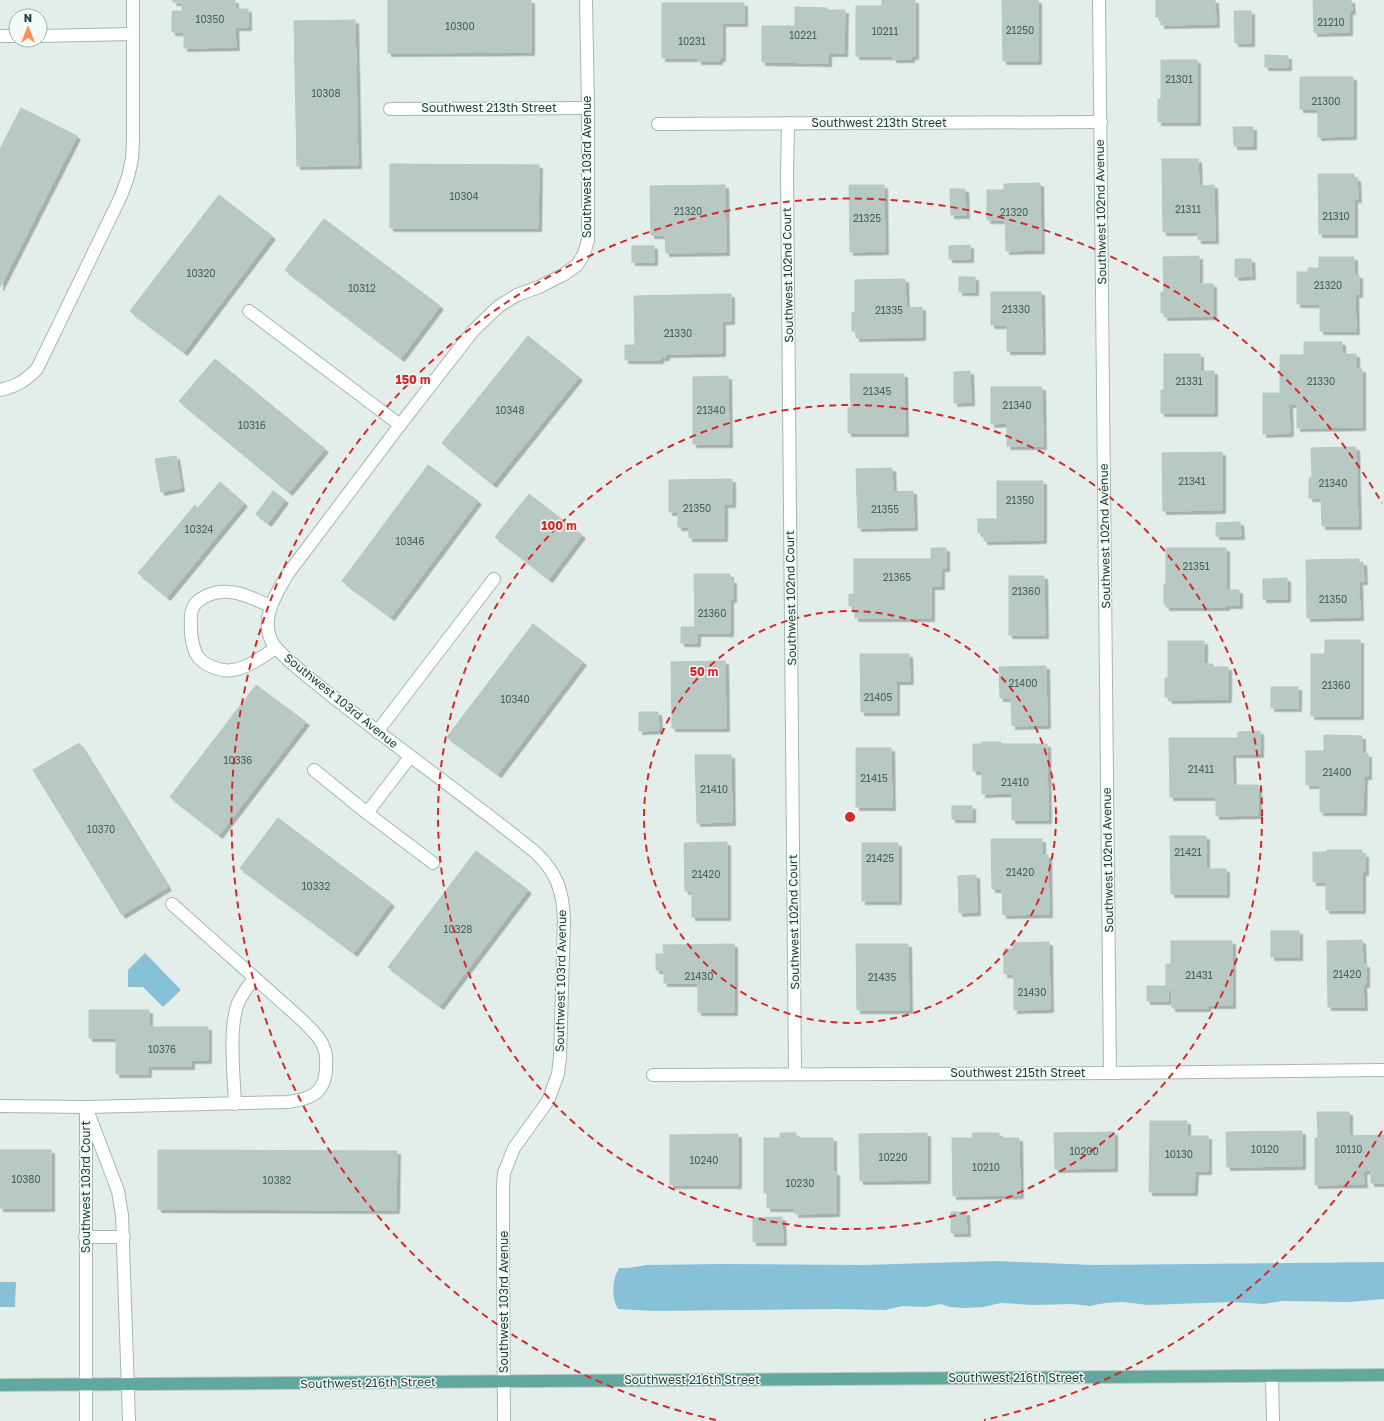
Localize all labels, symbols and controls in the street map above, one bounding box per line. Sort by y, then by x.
north arrow [8,8,48,48]
text: N [24,11,32,24]
house number: 10350 [196,13,224,25]
house number: 21210 [1317,16,1345,28]
house number: 10300 [445,20,475,32]
house number: 21250 [1006,24,1034,36]
house number: 10211 [872,25,898,37]
house number: 10221 [789,29,817,41]
house number: 10231 [678,35,706,47]
house number: 21301 [1165,73,1193,85]
house number: 10308 [311,87,341,99]
house number: 21300 [1312,95,1340,107]
street label: Southwest 103rd Avenue [579,96,594,238]
street label: Southwest 213th Street [421,100,557,115]
street label: Southwest 213th Street [811,115,947,130]
street label: Southwest 102nd Avenue [1092,139,1109,285]
house number: 10304 [449,190,479,202]
house number: 21311 [1175,203,1201,215]
house number: 21320 [674,205,702,217]
house number: 21320 [1000,206,1028,218]
street label: Southwest 102nd Court [779,207,796,343]
house number: 21310 [1322,210,1350,222]
house number: 21325 [853,212,881,224]
house number: 10320 [187,267,215,279]
house number: 21320 [1314,279,1342,291]
house number: 10312 [348,282,376,294]
house number: 21330 [1002,303,1030,315]
house number: 21335 [875,304,903,316]
house number: 21330 [664,327,692,339]
text: 150 m [396,372,430,387]
house number: 21331 [1175,375,1203,387]
house number: 21330 [1307,375,1335,387]
house number: 21345 [863,385,891,397]
house number: 21340 [1003,399,1031,411]
house number: 10348 [495,404,525,416]
house number: 21340 [697,404,725,416]
house number: 10316 [238,419,266,431]
street label: Southwest 102nd Avenue [1096,463,1113,609]
house number: 21341 [1178,475,1206,487]
house number: 21340 [1319,477,1347,489]
house number: 21350 [1006,494,1034,506]
house number: 21350 [683,502,711,514]
house number: 21355 [871,503,899,515]
text: 100 m [541,518,577,533]
house number: 10324 [185,523,213,535]
street label: Southwest 102nd Court [782,530,799,666]
house number: 10346 [395,535,425,547]
house number: 21351 [1182,560,1210,572]
house number: 21365 [883,571,911,583]
house number: 21360 [1012,585,1040,597]
house number: 21350 [1319,593,1347,605]
house number: 21360 [698,607,726,619]
street label: Southwest 103rd Avenue [281,650,401,751]
text: 50 m [690,664,718,679]
house number: 21400 [1008,677,1038,689]
house number: 21360 [1322,679,1350,691]
house number: 21405 [864,691,893,703]
house number: 10340 [500,693,530,705]
house number: 10336 [224,754,252,766]
house number: 21411 [1188,763,1214,775]
house number: 21400 [1322,766,1352,778]
house number: 21415 [860,772,888,784]
house number: 21410 [1001,776,1029,788]
house number: 21410 [700,783,728,795]
street label: Southwest 102nd Avenue [1099,787,1116,933]
centre of rings [843,810,857,824]
house number: 10370 [87,823,115,835]
house number: 21421 [1174,846,1202,858]
house number: 21425 [866,852,894,864]
street label: Southwest 102nd Court [785,854,802,990]
house number: 21420 [1006,866,1034,878]
house number: 21420 [692,868,720,880]
house number: 10332 [302,880,330,892]
street label: Southwest 103rd Avenue [552,910,569,1052]
house number: 10328 [444,923,472,935]
house number: 21420 [1333,968,1361,980]
house number: 21431 [1185,969,1213,981]
house number: 21430 [685,970,713,982]
house number: 21435 [868,971,896,983]
house number: 21430 [1018,986,1046,998]
house number: 10376 [148,1043,176,1055]
street label: Southwest 215th Street [950,1065,1086,1080]
street label: Southwest 103rd Court [78,1121,93,1253]
house number: 10120 [1251,1143,1279,1155]
house number: 10110 [1336,1143,1362,1155]
house number: 10200 [1069,1145,1099,1157]
house number: 10130 [1165,1148,1193,1160]
house number: 10220 [879,1151,907,1163]
house number: 10240 [689,1154,719,1166]
house number: 10210 [972,1161,1000,1173]
house number: 10380 [11,1173,41,1185]
house number: 10382 [263,1174,292,1186]
house number: 10230 [786,1177,814,1189]
street label: Southwest 103rd Avenue [496,1231,511,1373]
street label: Southwest 216th Street [948,1370,1084,1385]
street label: Southwest 216th Street [624,1372,760,1387]
street label: Southwest 216th Street [300,1374,436,1391]

